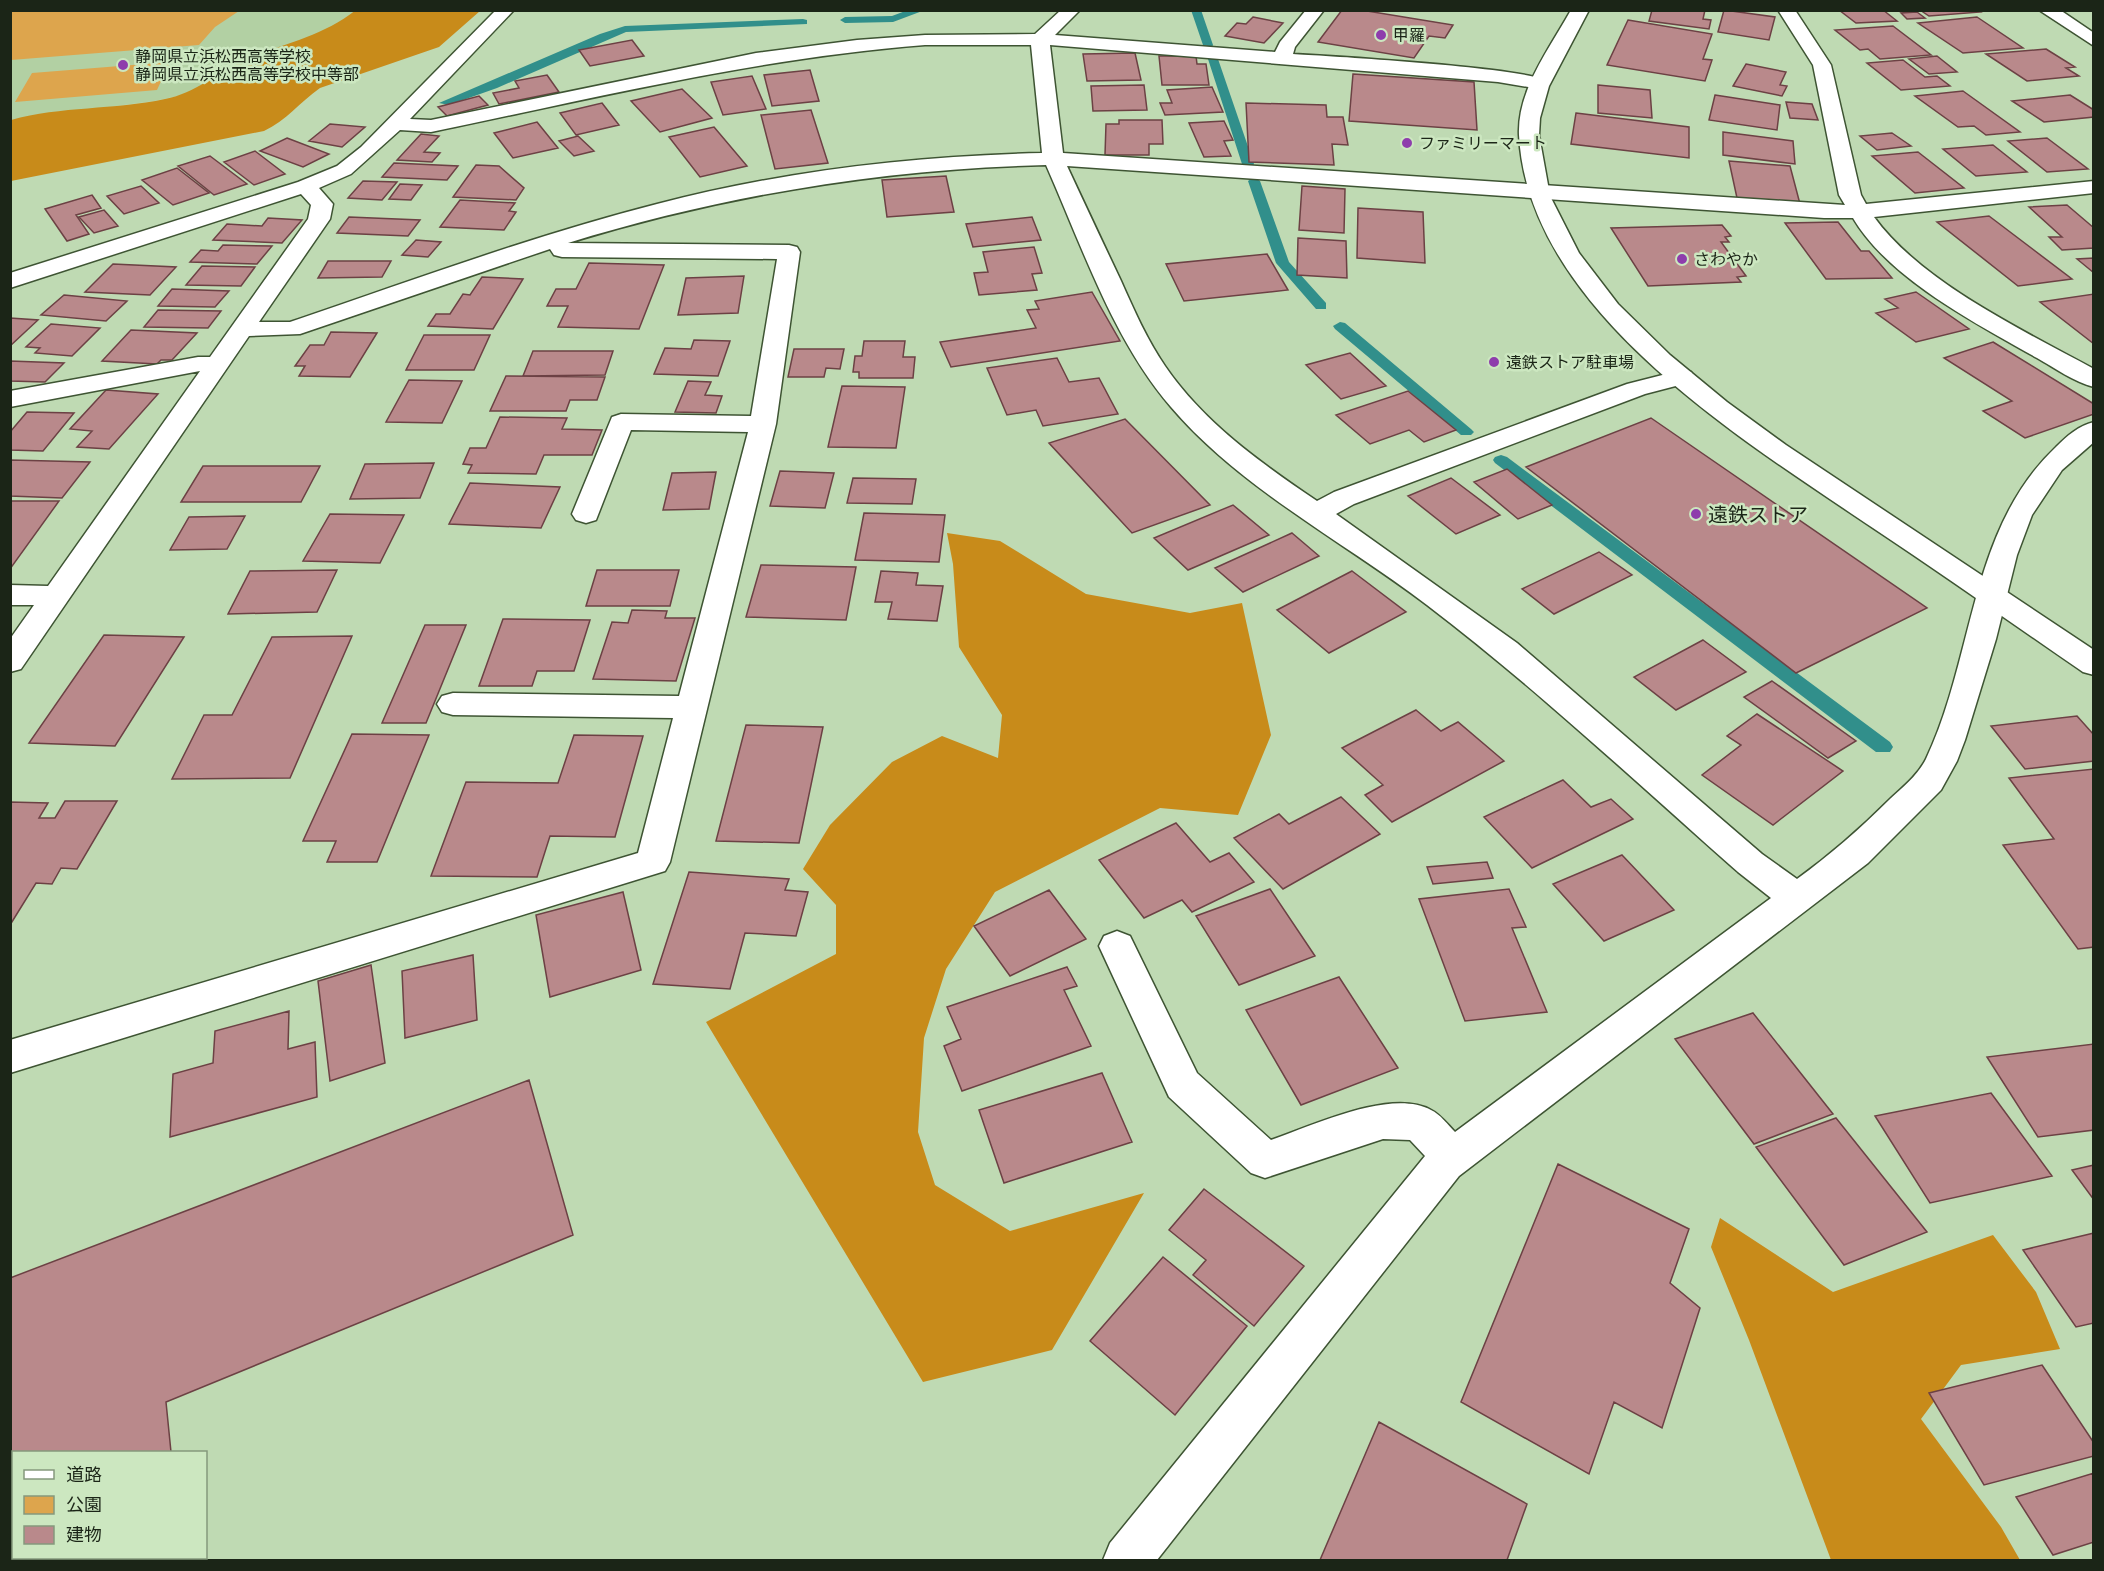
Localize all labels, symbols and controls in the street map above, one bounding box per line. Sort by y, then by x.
place label: 甲羅 [1393,24,1425,46]
marker: 甲羅 [1374,28,1388,42]
place label: 静岡県立浜松西高等学校 静岡県立浜松西高等学校中等部 [135,45,359,85]
marker: 静岡県立浜松西高等学校 静岡県立浜松西高等学校中等部 [116,58,130,72]
place label: ファミリーマート [1419,132,1547,154]
marker: ファミリーマート [1400,136,1414,150]
place label: さわやか [1694,248,1758,270]
marker: さわやか [1675,252,1689,266]
place label: 遠鉄ストア駐車場 [1506,351,1634,373]
marker: 遠鉄ストア駐車場 [1487,355,1501,369]
place label: 遠鉄ストア [1708,501,1808,528]
marker: 遠鉄ストア [1689,507,1703,521]
legend [12,1451,207,1559]
text: 道路 [66,1462,102,1486]
text: 公園 [66,1492,102,1516]
text: 建物 [66,1522,102,1546]

